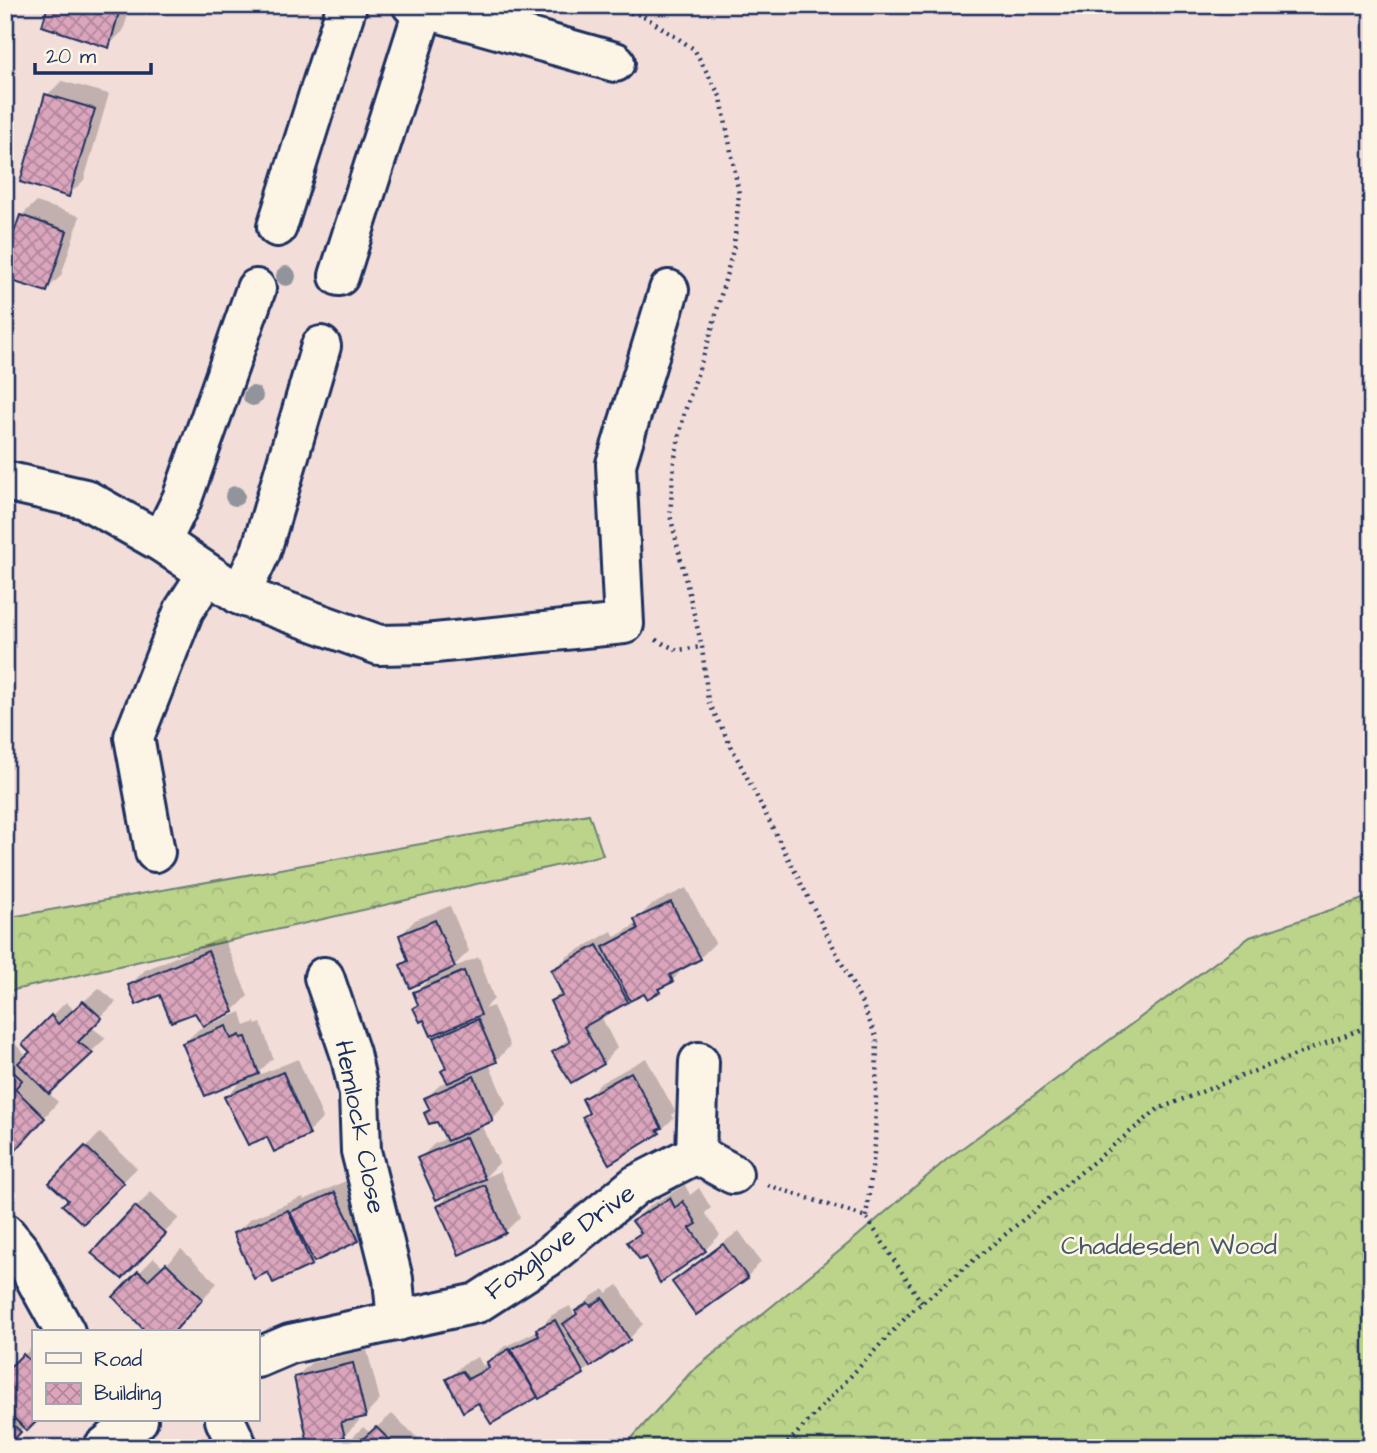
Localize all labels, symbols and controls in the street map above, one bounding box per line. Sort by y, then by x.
scale bar [35,32,150,76]
text: 20 m [46,42,97,71]
street label: Hemlock Close [326,1037,394,1217]
street label: Foxglove Drive [478,1175,644,1310]
park label: Chaddesden Wood [1061,1228,1277,1264]
legend [32,1330,259,1422]
text: Road [94,1345,142,1374]
text: Building [94,1379,162,1410]

